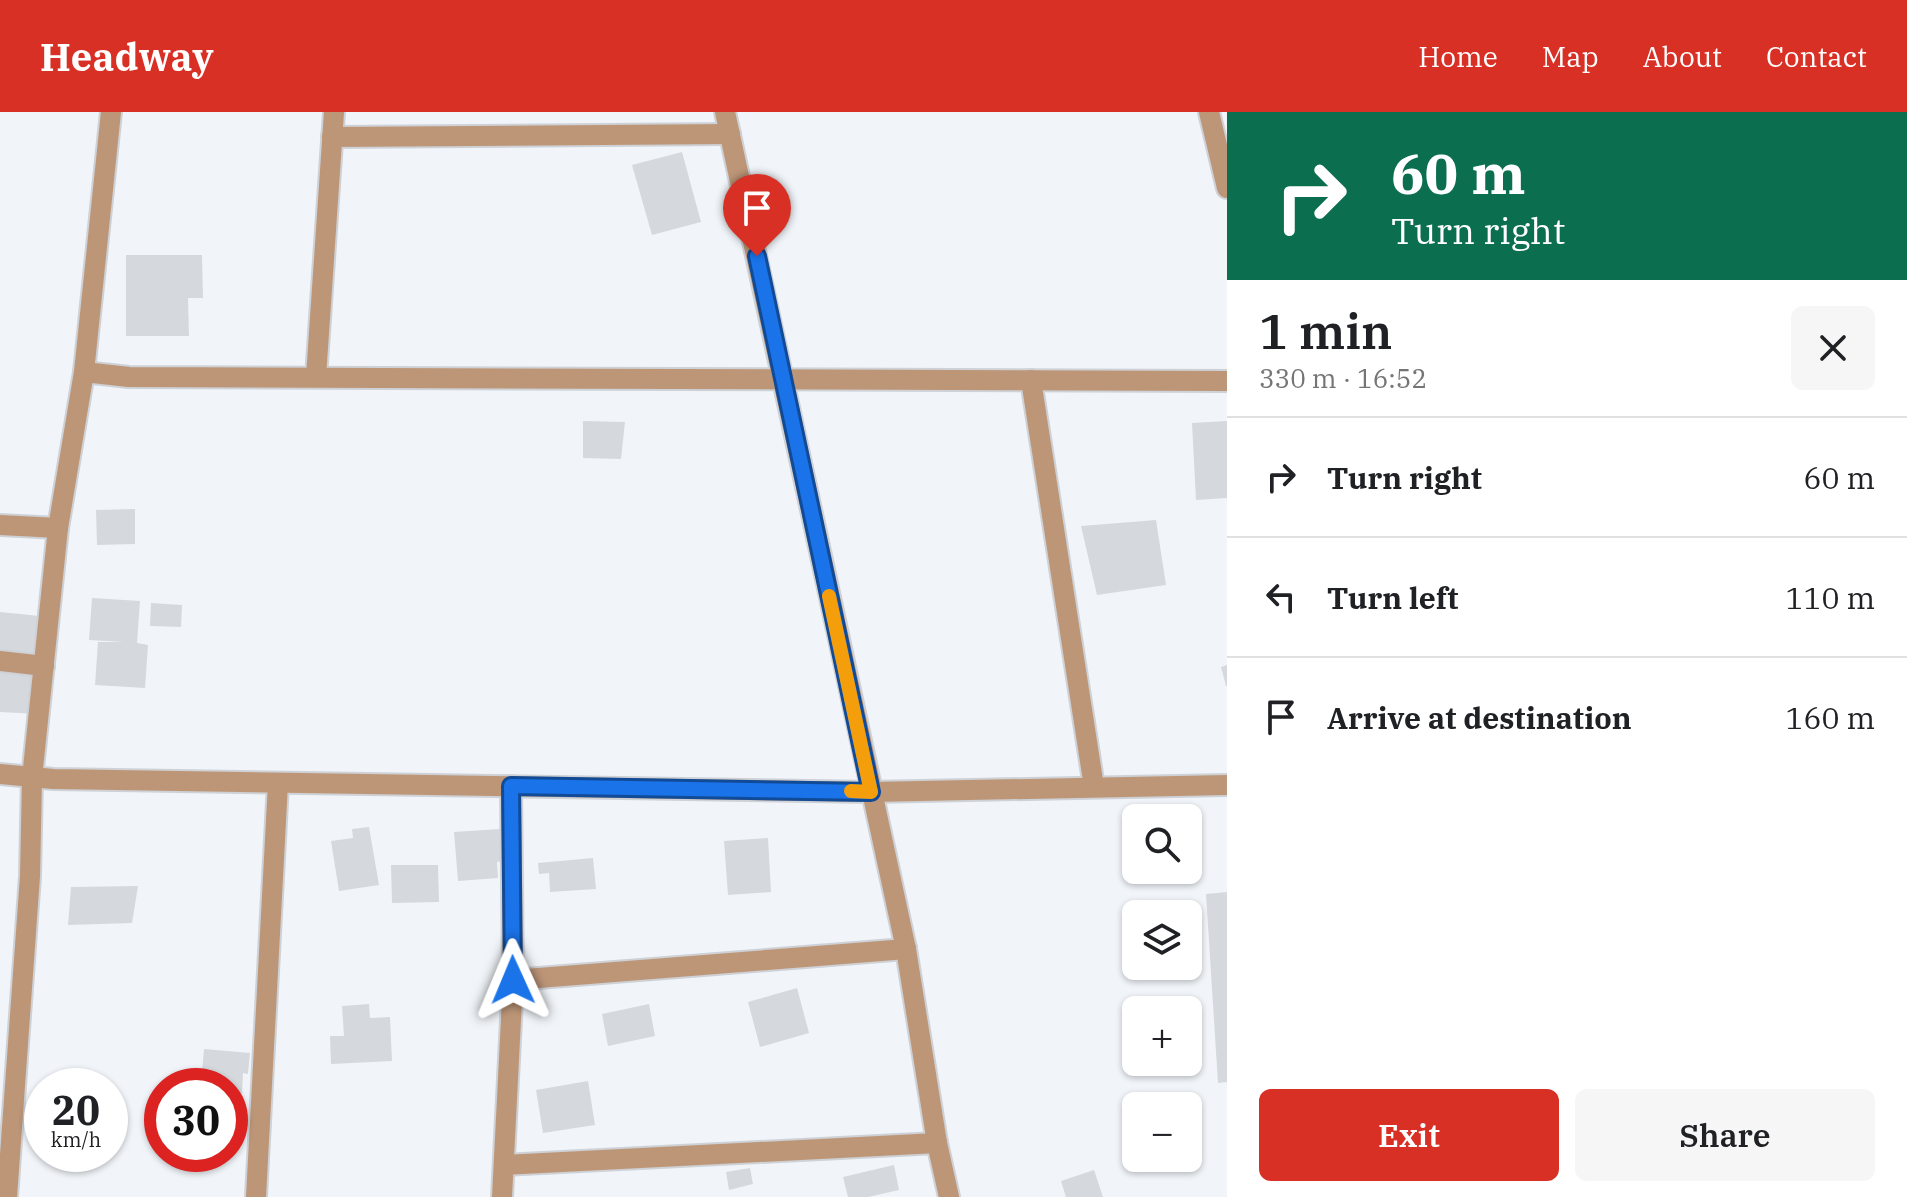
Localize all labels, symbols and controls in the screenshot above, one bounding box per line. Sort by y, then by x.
text: Headway [40,32,214,81]
text: Home [1418,38,1498,75]
text: Map [1542,38,1599,75]
text: About [1643,38,1722,75]
text: Contact [1766,38,1867,75]
text: 60 m [1391,137,1526,209]
icon: right [1259,144,1363,248]
pin [723,174,791,256]
icon: arrive [735,186,779,230]
text: Turn right [1391,207,1565,254]
text: 1 min [1259,300,1392,362]
button: close [1791,306,1875,390]
text: 330 m · 16:52 [1259,361,1427,395]
icon: right [1259,455,1303,499]
text: Turn right [1327,458,1482,497]
text: 60 m [1803,458,1875,497]
icon: left [1259,575,1303,619]
text: Turn left [1327,578,1459,617]
text: 110 m [1785,578,1875,617]
icon: arrive [1259,695,1303,739]
text: Arrive at destination [1327,698,1632,737]
text: 160 m [1785,698,1875,737]
map controls [1122,804,1202,1172]
button: search [1122,804,1202,884]
button: layers [1122,900,1202,980]
position arrow [471,938,555,1022]
button: + [1122,996,1202,1076]
speed limit sign: 30 [144,1068,248,1172]
text: 20 [52,1084,100,1136]
button: Exit [1259,1089,1559,1181]
button: Share [1575,1089,1875,1181]
button: − [1122,1092,1202,1172]
text: km/h [51,1126,101,1153]

